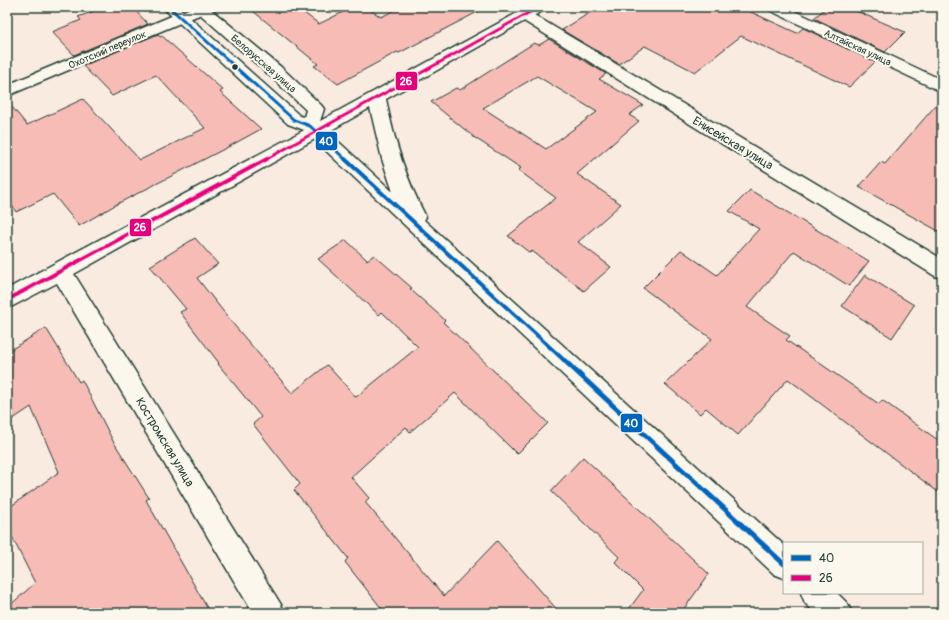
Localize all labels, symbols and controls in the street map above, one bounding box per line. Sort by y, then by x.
street label: Алтайская улица [822,27,893,69]
street label: Охотский переулок [67,28,148,72]
street label: Белорусская улица [228,32,299,96]
unlabelled marker [230,62,240,72]
line badge: 26 [395,71,418,91]
text: 26 [400,75,413,88]
street label: Енисейская улица [690,113,776,174]
line badge: 40 [315,131,338,151]
text: 40 [318,135,333,148]
line badge: 26 [129,218,152,237]
text: 26 [134,221,147,234]
street label: Костромская улица [132,395,197,490]
line badge: 40 [620,413,643,433]
text: 40 [623,417,638,430]
legend [783,542,923,594]
text: 40 [819,551,834,566]
text: 26 [819,571,833,586]

